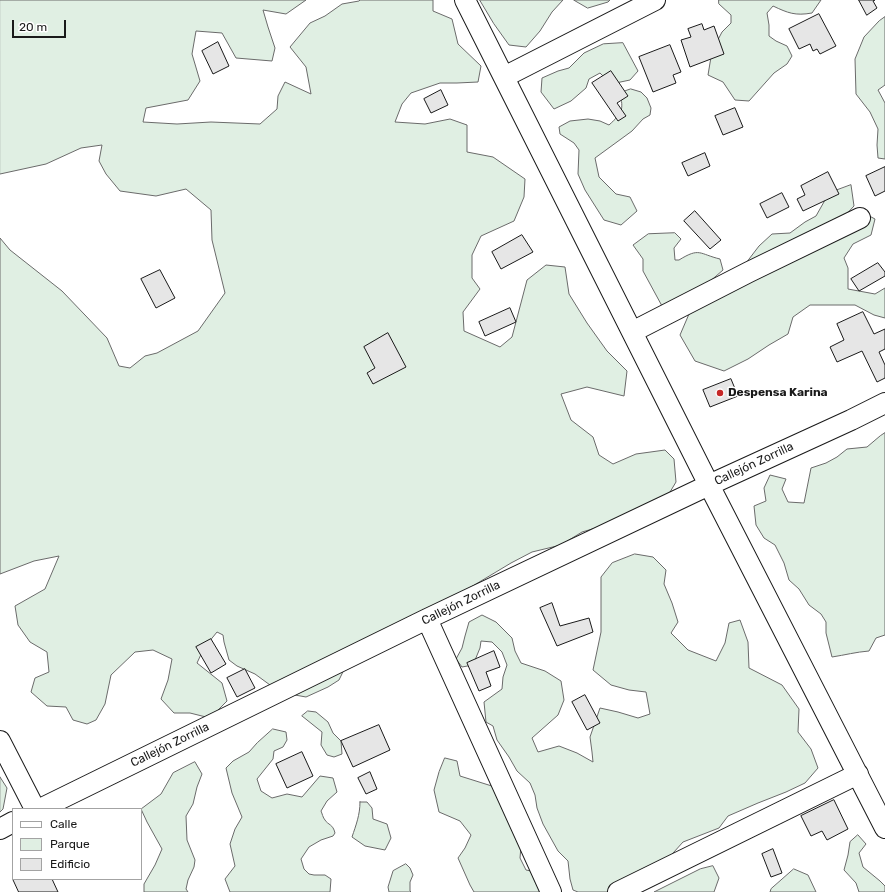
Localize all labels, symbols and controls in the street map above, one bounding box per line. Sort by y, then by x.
scale bar [14,12,68,38]
text: 20 m [19,20,47,34]
place label: Despensa Karina [728,386,828,400]
marker: Despensa Karina [715,388,725,398]
street label: Callejón Zorrilla [712,439,796,489]
street label: Callejón Zorrilla [419,578,503,628]
street label: Callejón Zorrilla [128,720,212,770]
legend [12,808,142,880]
text: Calle [50,817,77,831]
text: Parque [50,837,90,851]
text: Edificio [50,857,90,871]

